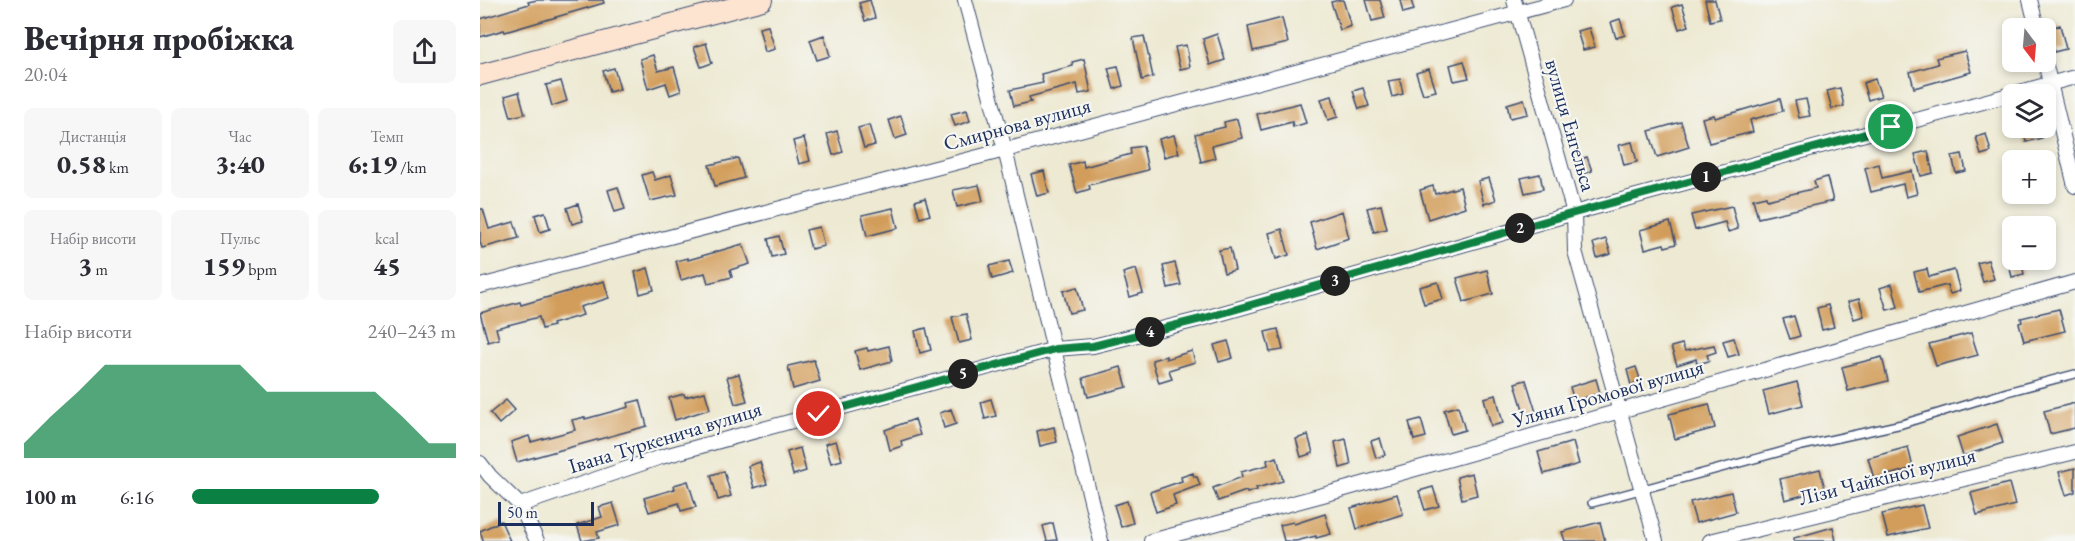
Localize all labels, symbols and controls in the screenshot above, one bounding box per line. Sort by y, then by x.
text: Вечірня пробіжка [24,17,294,60]
north arrow [2002,18,2056,72]
map controls [2002,18,2056,270]
button: share [393,20,456,83]
street label: вулиця Енгельса [1539,56,1603,195]
text: 20:04 [24,61,67,87]
button: layers [2002,84,2056,138]
street label: Смирнова вулиця [940,91,1094,157]
pin [1865,101,1916,152]
icon: arrive [1874,110,1907,143]
text: Дистанція [60,126,126,147]
text: Час [228,126,252,147]
text: Темп [370,126,404,147]
text: 0.58 [57,147,106,181]
text: 3:40 [215,147,265,181]
text: 6:19 [347,147,397,181]
button: + [2002,150,2056,204]
text: km [106,157,129,178]
text: /km [397,157,427,178]
pin: 1 [1691,162,1721,192]
text: 1 [1702,166,1710,187]
pin: 2 [1505,213,1535,243]
button: − [2002,216,2056,270]
text: 2 [1516,217,1524,238]
text: Набір висоти [50,228,136,249]
text: Пульс [220,228,260,249]
text: kcal [375,228,399,249]
text: 3 [78,249,92,283]
text: 159 [203,249,245,283]
text: 45 [373,249,401,283]
text: m [92,259,108,280]
text: bpm [245,259,277,280]
pin: 3 [1320,266,1350,296]
text: 3 [1331,270,1339,291]
pin: 4 [1135,317,1165,347]
text: Набір висоти [24,318,132,344]
text: 240–243 m [368,318,456,344]
text: 4 [1146,321,1154,342]
street label: Уляни Громової вулиця [1508,353,1707,433]
pin: 5 [948,359,978,389]
text: 5 [959,363,967,384]
pin [793,388,844,439]
street label: Івана Туркенича вулиця [565,395,765,479]
icon: check [802,397,835,430]
street label: Лізи Чайкіної вулиця [1796,441,1978,511]
text: 100 m [24,484,77,510]
text: 6:16 [120,484,154,510]
scale bar [498,499,594,526]
text: 50 m [507,502,538,523]

